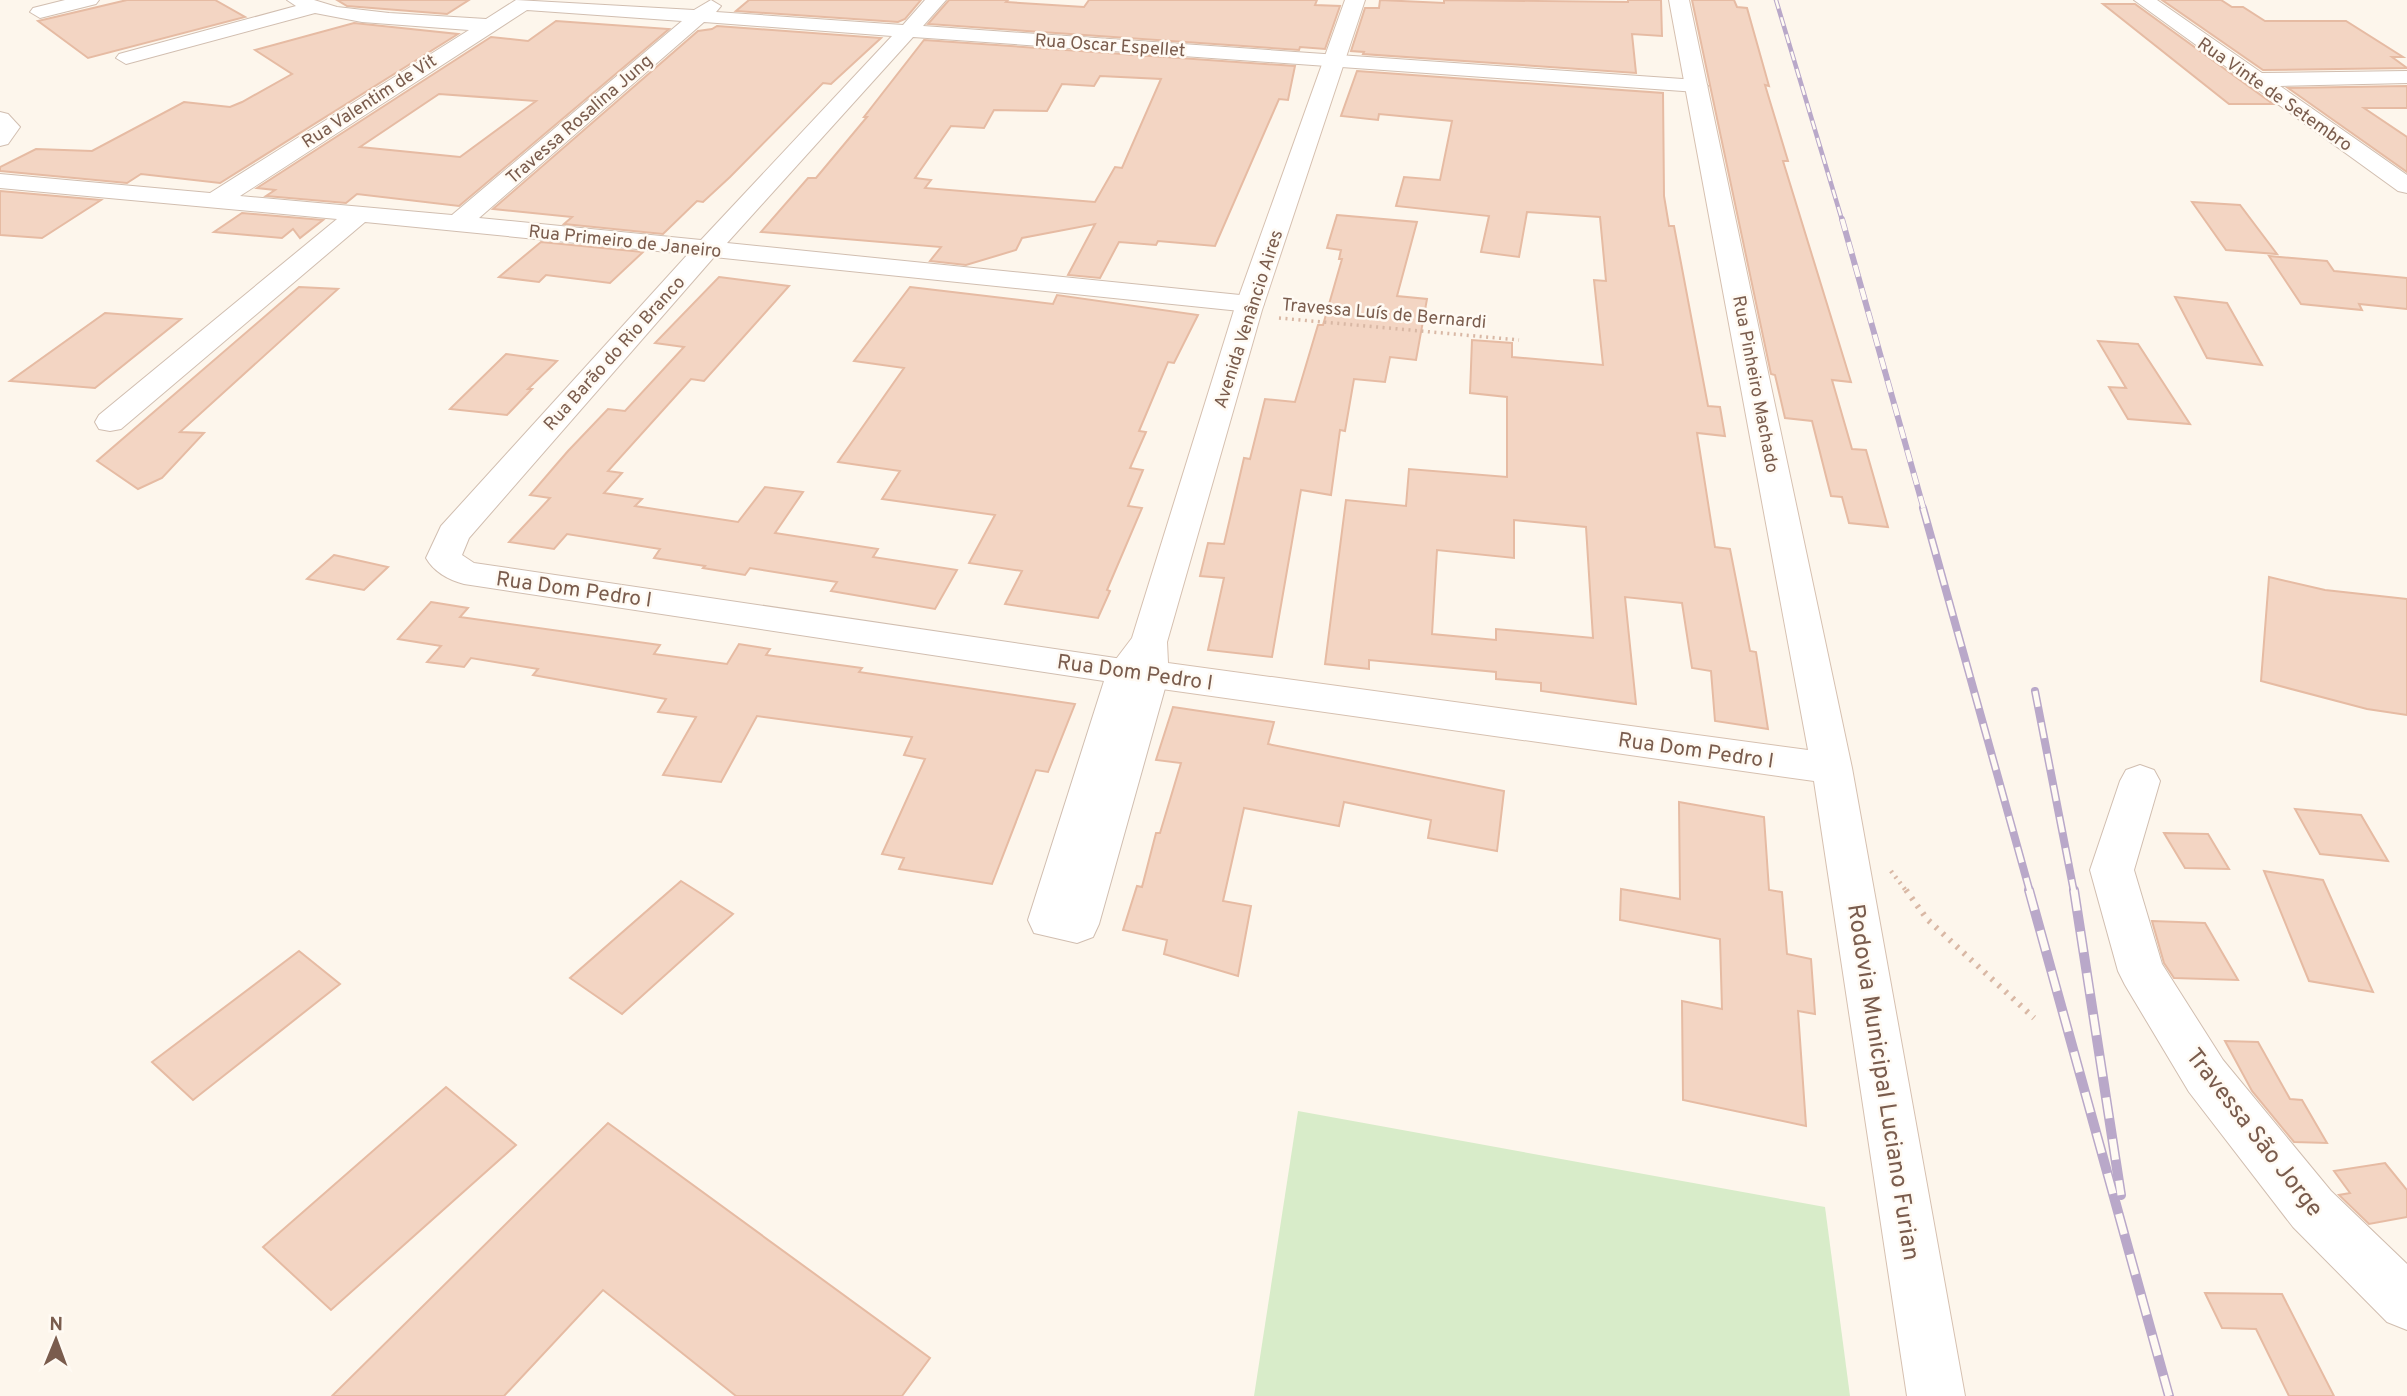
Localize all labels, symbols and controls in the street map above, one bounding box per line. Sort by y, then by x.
street label: Rua Oscar Espellet [1034,30,1186,63]
street label: Rua Vinte de Setembro [2192,33,2356,157]
street label: Rua Valentim de Vit [298,50,442,154]
street label: Travessa Rosalina Jung [502,50,658,190]
street label: Rua Primeiro de Janeiro [527,221,722,264]
street label: Avenida Venâncio Aires [1210,227,1289,412]
street label: Rua Barão do Rio Branco [539,272,691,436]
street label: Travessa Luís de Bernardi [1281,294,1487,335]
street label: Rua Pinheiro Machado [1726,294,1783,475]
street label: Rua Dom Pedro I [494,566,653,615]
street label: Rua Dom Pedro I [1055,649,1214,698]
street label: Rua Dom Pedro I [1616,727,1775,776]
street label: Rodovia Municipal Luciano Furian [1839,902,1925,1263]
street label: Travessa São Jorge [2178,1043,2329,1224]
north arrow [21,1305,91,1375]
text: N [49,1313,63,1337]

